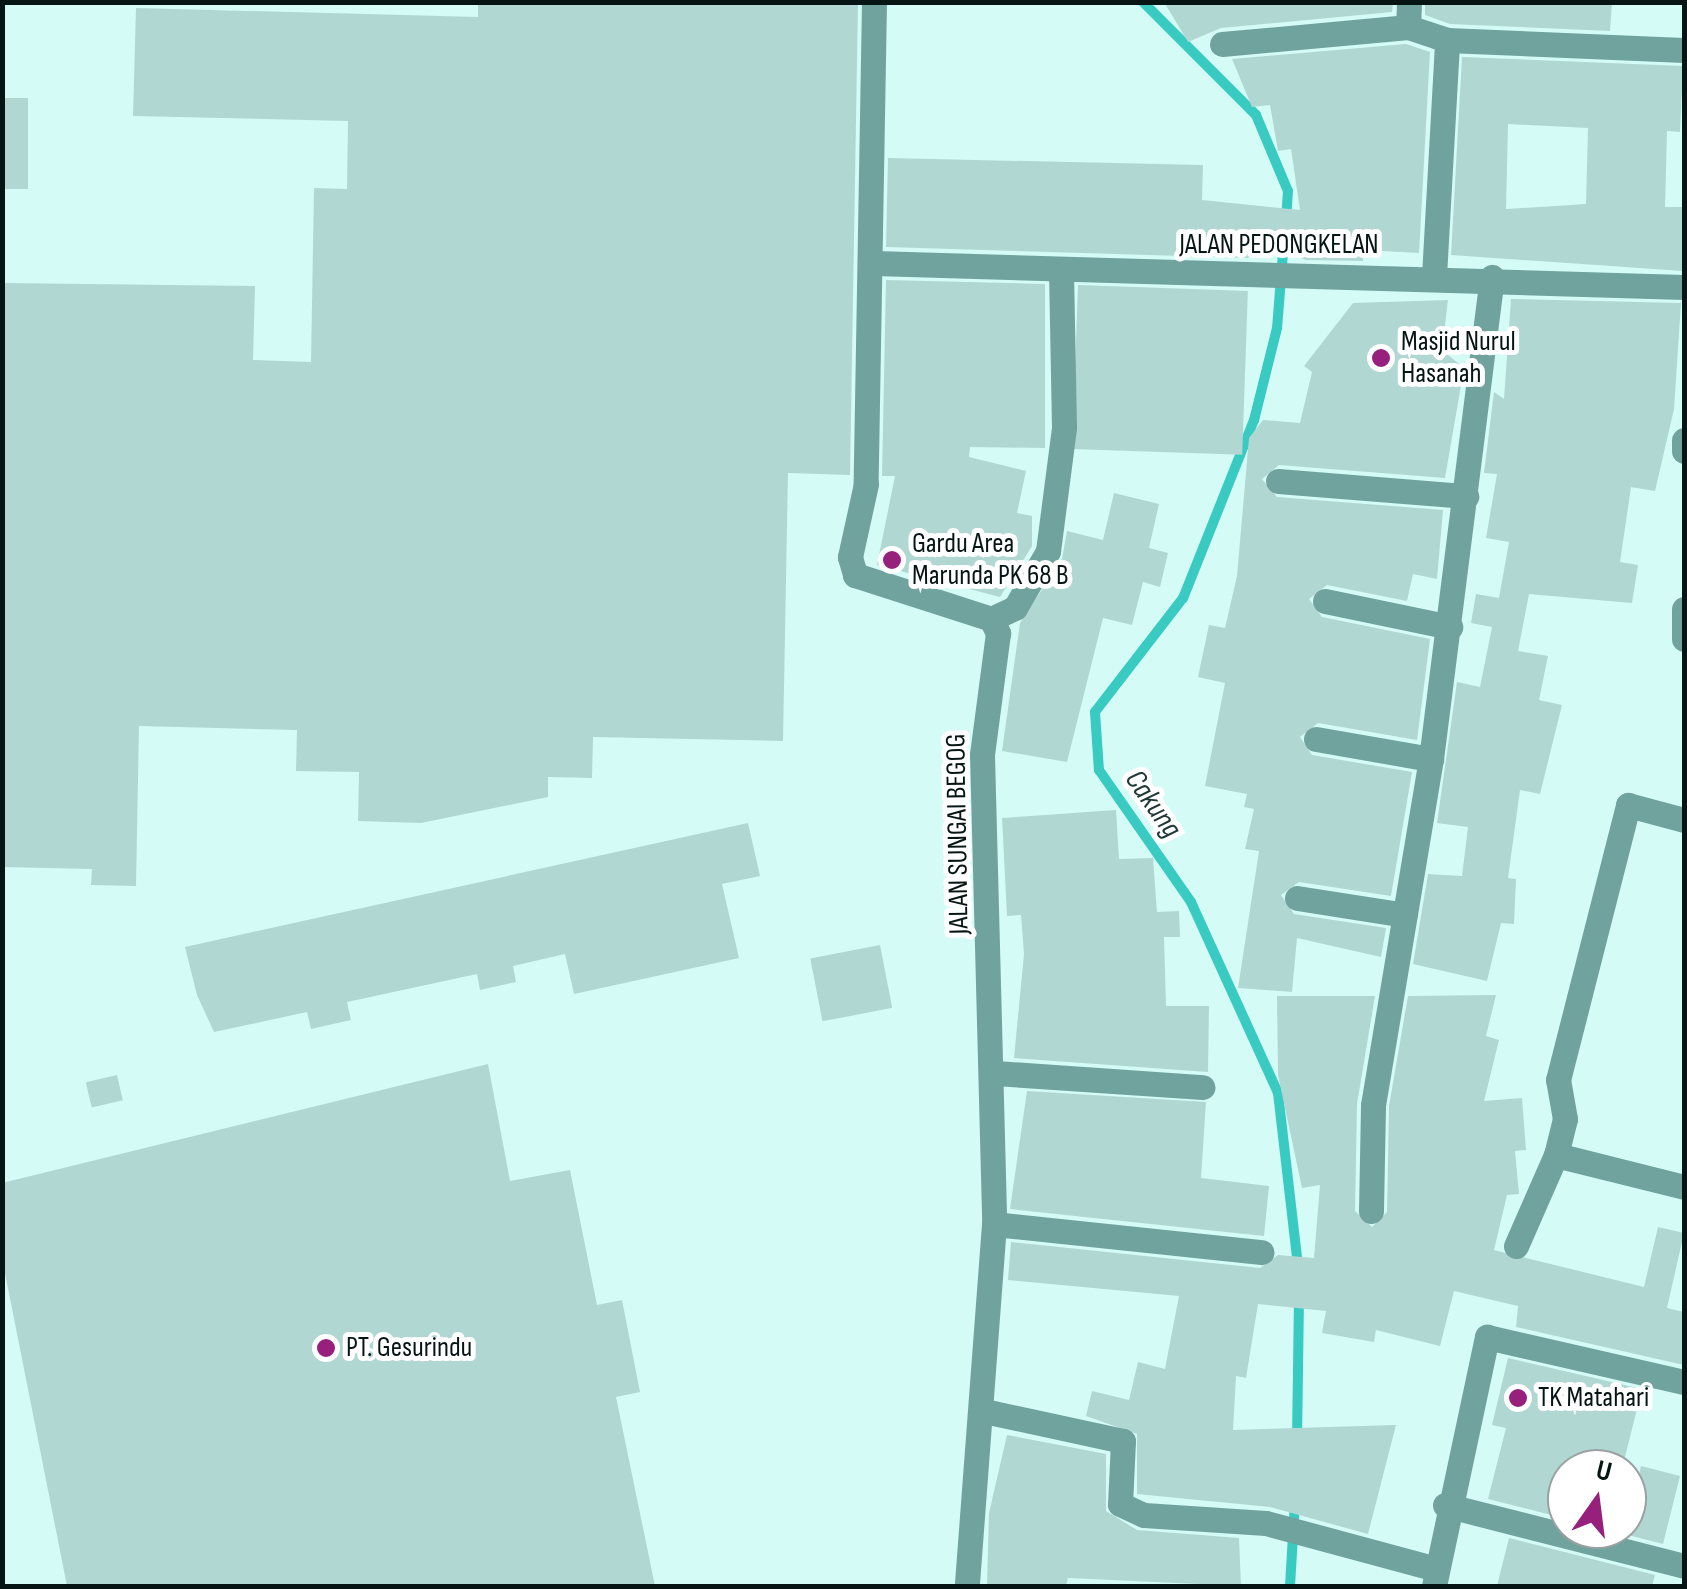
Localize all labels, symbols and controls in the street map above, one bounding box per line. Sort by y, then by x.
street label: JALAN PEDONGKELAN [1179,228,1379,262]
place label: Masjid Nurul Hasanah [1401,325,1516,391]
marker: Masjid Nurul Hasanah [1370,347,1392,369]
place label: Gardu Area Marunda PK 68 B [912,527,1068,593]
marker: Gardu Area Marunda PK 68 B [881,549,903,571]
street label: JALAN SUNGAI BEGOG [939,733,977,935]
water label: Cakung [1117,763,1189,845]
place label: PT. Gesurindu [346,1331,472,1365]
marker: PT. Gesurindu [315,1337,337,1359]
place label: TK Matahari [1538,1381,1649,1415]
marker: TK Matahari [1507,1387,1529,1409]
north arrow [1547,1449,1647,1549]
text: U [1593,1454,1615,1489]

